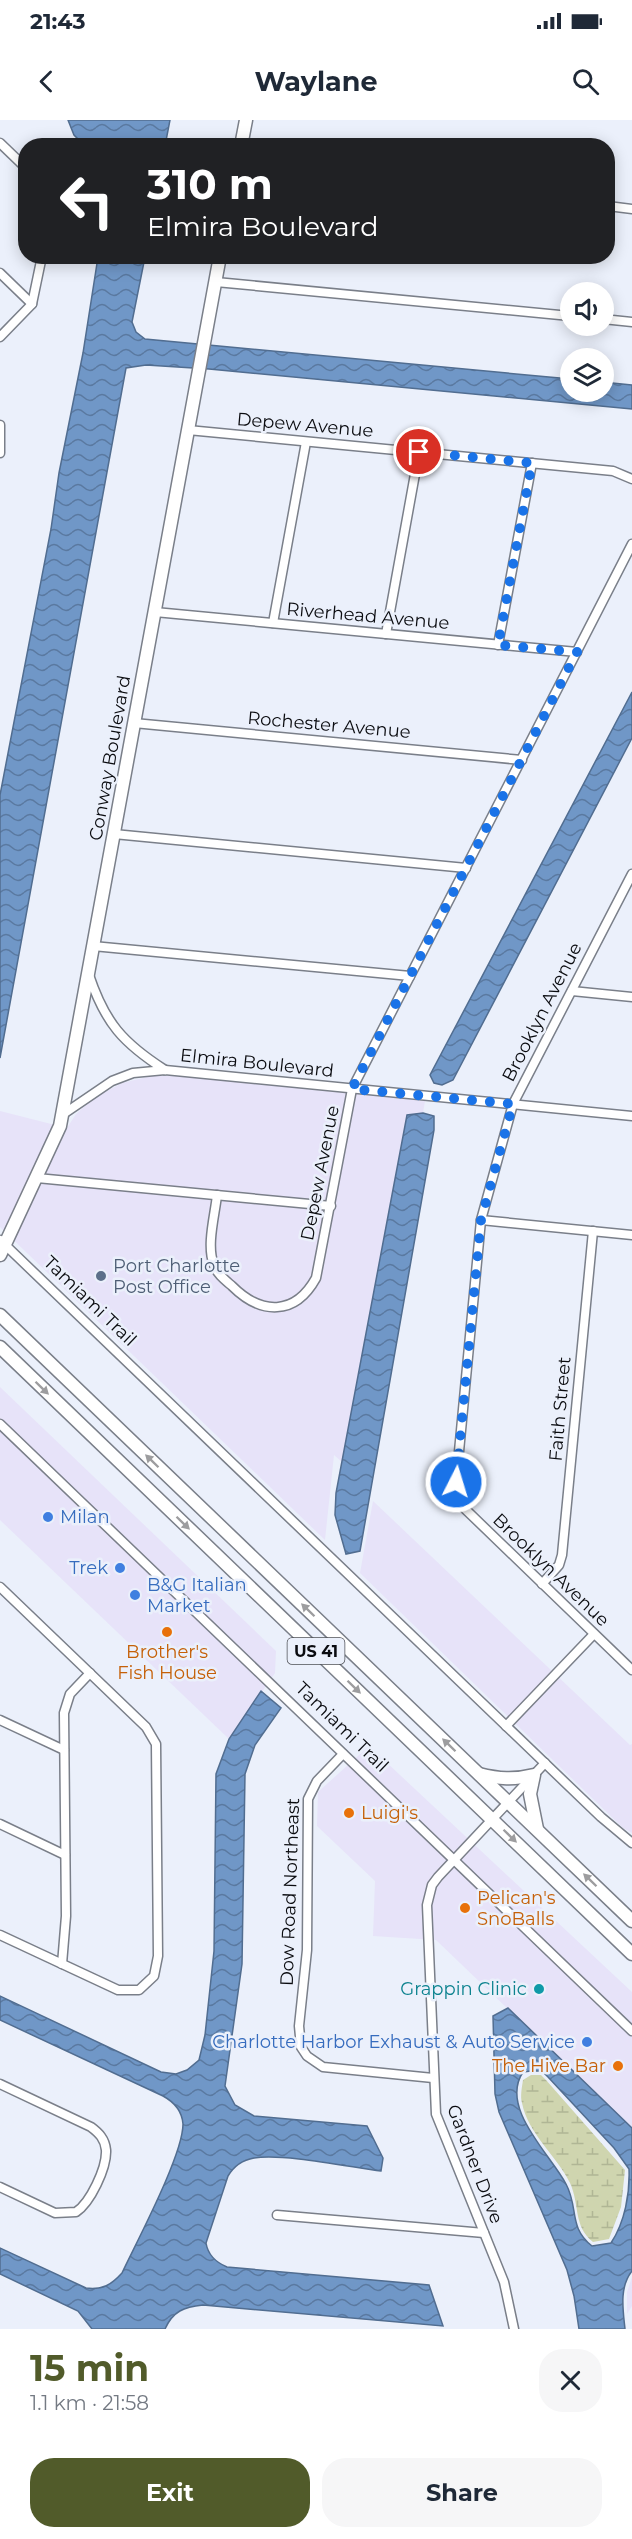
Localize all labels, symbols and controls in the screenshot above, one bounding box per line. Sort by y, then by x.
text: 21:43 [30,8,85,35]
icon: back [30,65,63,98]
text: Waylane [254,65,378,98]
icon: search [569,65,602,98]
text: 310 m [147,158,273,210]
icon: left [48,162,126,240]
text: Elmira Boulevard [147,210,379,243]
map controls [560,282,614,402]
button: sound [560,282,614,336]
button: layers [560,348,614,402]
street label: Depew Avenue [236,408,374,442]
pin [393,426,444,477]
icon: arrive [402,435,435,468]
street label: Riverhead Avenue [286,598,451,634]
street label: Conway Boulevard [85,674,135,842]
street label: Rochester Avenue [246,707,412,743]
street label: Brooklyn Avenue [497,939,587,1085]
street label: Elmira Boulevard [179,1044,335,1082]
street label: Depew Avenue [296,1103,344,1242]
street label: Tamiami Trail [39,1251,141,1351]
place label: Port Charlotte Post Office [113,1255,240,1298]
marker: Port Charlotte Post Office [94,1269,108,1283]
street label: Faith Street [544,1356,576,1462]
one-way arrow [35,1380,49,1394]
position arrow [424,1450,488,1514]
one-way arrow [146,1454,160,1468]
place label: Milan [60,1506,110,1528]
street label: Brooklyn Avenue [488,1509,614,1631]
marker: Milan [41,1510,55,1524]
one-way arrow [175,1515,189,1529]
place label: Trek [69,1557,108,1579]
marker: Trek [113,1561,127,1575]
place label: B&G Italian Market [147,1574,247,1617]
marker: B&G Italian Market [128,1588,142,1602]
one-way arrow [302,1604,316,1618]
marker: Brother's Fish House [160,1625,174,1639]
road number: US 41 [288,1638,344,1664]
place label: Brother's Fish House [117,1641,217,1684]
street label: Tamiami Trail [291,1677,393,1777]
one-way arrow [346,1680,361,1694]
one-way arrow [442,1739,456,1753]
street label: Dow Road Northeast [276,1797,304,1987]
place label: Luigi's [361,1802,418,1824]
marker: Luigi's [342,1806,356,1820]
one-way arrow [502,1829,516,1843]
one-way arrow [582,1873,597,1887]
place label: Pelican's SnoBalls [477,1887,556,1930]
marker: Pelican's SnoBalls [458,1901,472,1915]
place label: Grappin Clinic [400,1978,527,2000]
marker: Grappin Clinic [532,1982,546,1996]
place label: Charlotte Harbor Exhaust & Auto Service [212,2031,575,2053]
marker: Charlotte Harbor Exhaust & Auto Service [580,2035,594,2049]
place label: The Hive Bar [492,2055,606,2077]
marker: The Hive Bar [611,2059,625,2073]
street label: Gardner Drive [442,2101,508,2227]
text: 15 min [30,2346,149,2390]
button: close [539,2349,602,2412]
text: 1.1 km · 21:58 [30,2391,149,2415]
button: Exit [30,2458,310,2527]
button: Share [322,2458,602,2527]

